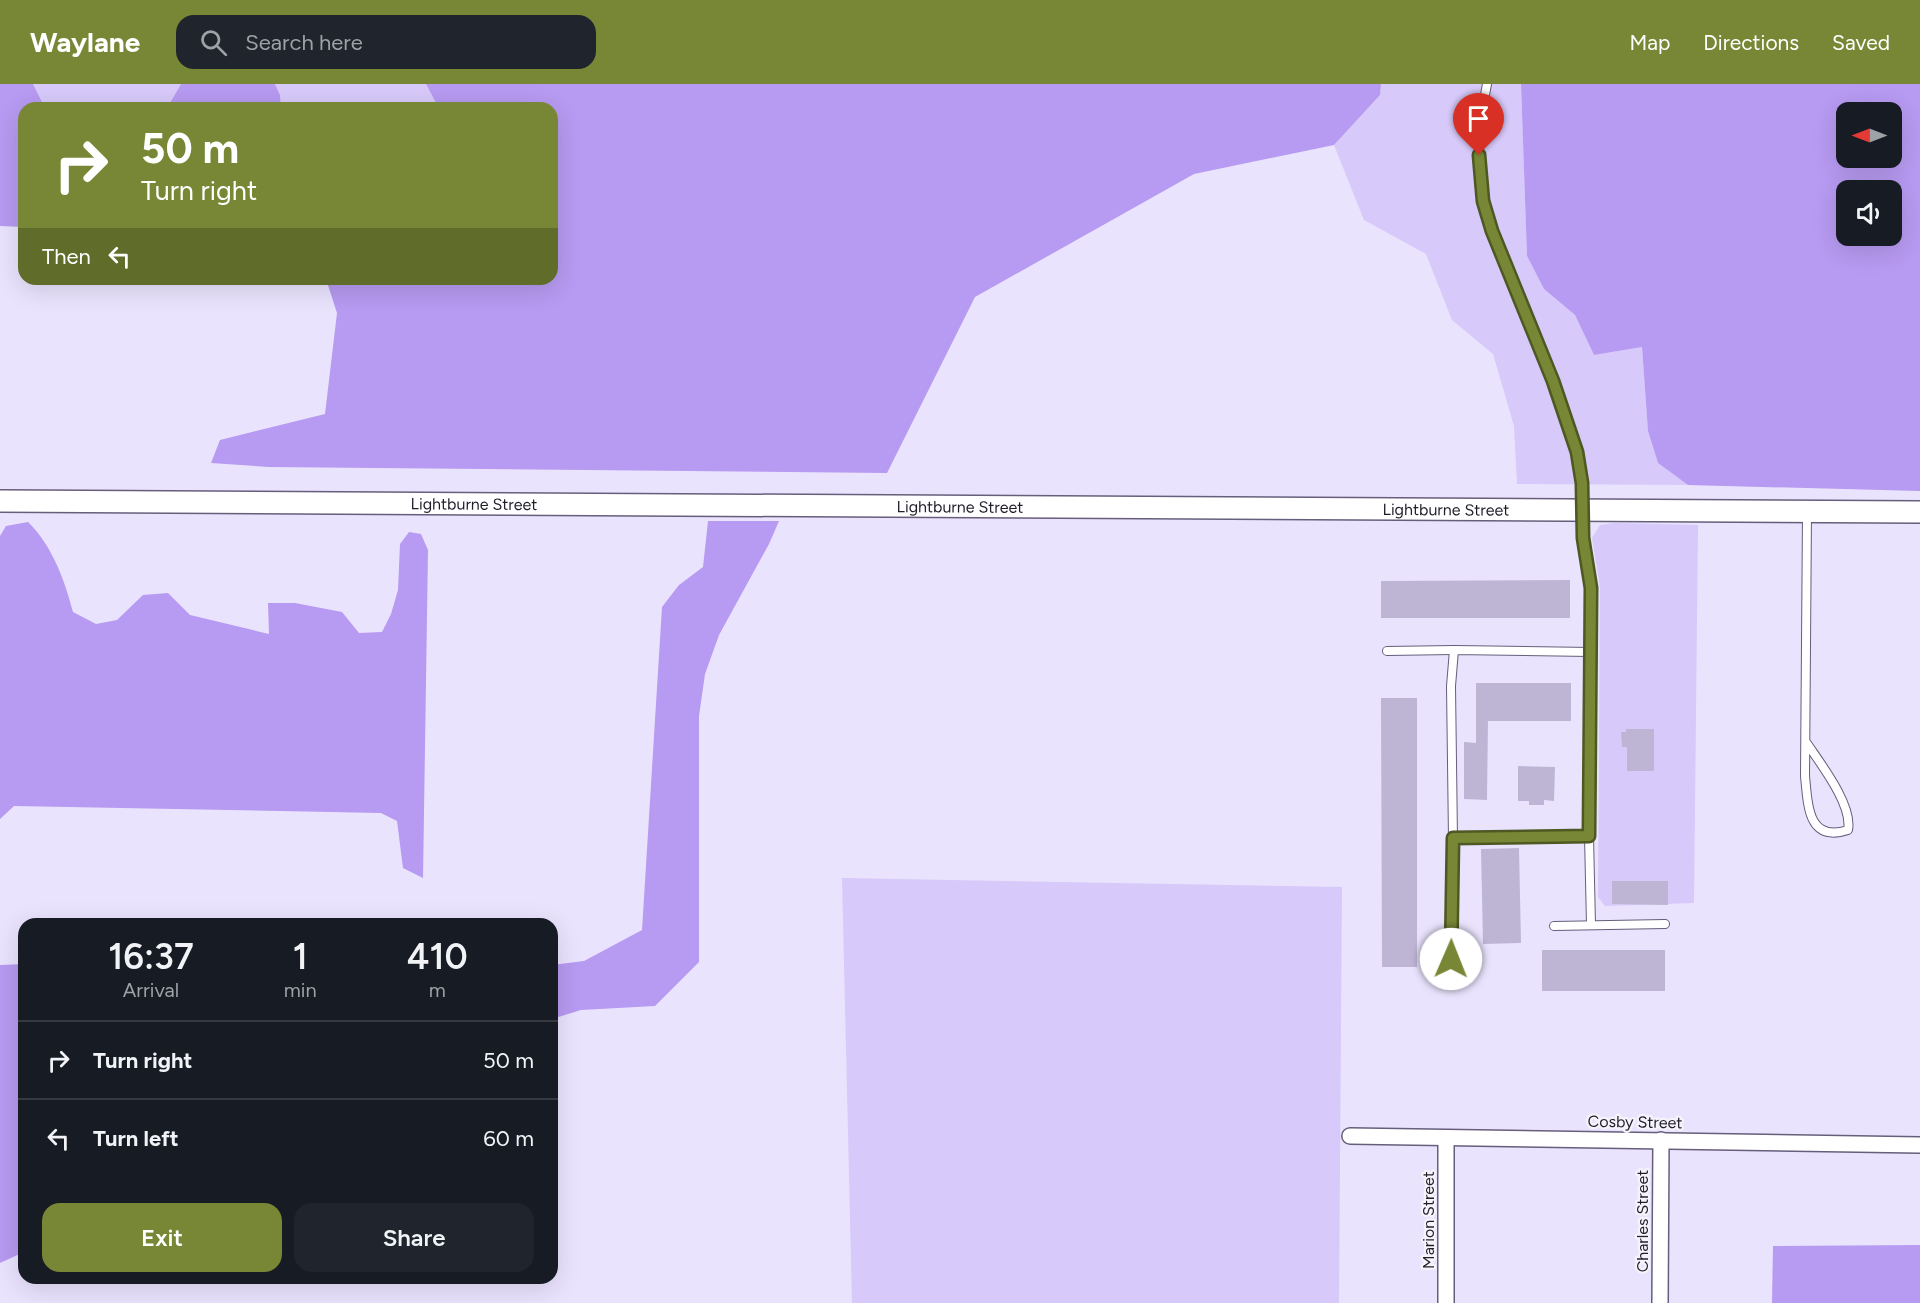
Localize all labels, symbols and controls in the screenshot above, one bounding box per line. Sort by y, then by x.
search box [176,15,596,69]
text: Waylane [30,25,140,59]
icon: search [197,26,230,59]
text: Search here [245,29,363,56]
text: Map [1629,30,1670,55]
text: Directions [1703,30,1799,55]
text: Saved [1832,30,1890,55]
pin [1453,93,1504,155]
icon: arrive [1462,102,1495,135]
north arrow [1836,102,1902,168]
map controls [1836,102,1902,246]
text: 50 m [141,123,239,174]
icon: right [42,126,120,204]
text: Turn right [141,174,257,207]
button: sound [1836,180,1902,246]
icon: left [103,240,136,273]
text: Then [42,243,91,270]
street label: Lightburne Street [411,494,537,514]
street label: Lightburne Street [897,497,1023,516]
street label: Lightburne Street [1383,499,1509,519]
position arrow [1419,927,1483,991]
text: 16:37 [108,935,194,978]
text: 1 [293,935,308,978]
text: 410 [407,935,468,978]
text: Arrival [123,978,179,1002]
text: min [284,978,317,1002]
text: m [429,978,446,1002]
icon: right [42,1044,75,1077]
text: Turn right [93,1047,192,1074]
text: 50 m [483,1047,534,1074]
street label: Cosby Street [1588,1112,1682,1132]
icon: left [42,1122,75,1155]
text: Turn left [93,1125,179,1152]
text: 60 m [483,1125,534,1152]
street label: Charles Street [1633,1170,1652,1272]
street label: Marion Street [1419,1171,1438,1269]
button: Exit [42,1203,282,1272]
button: Share [294,1203,534,1272]

